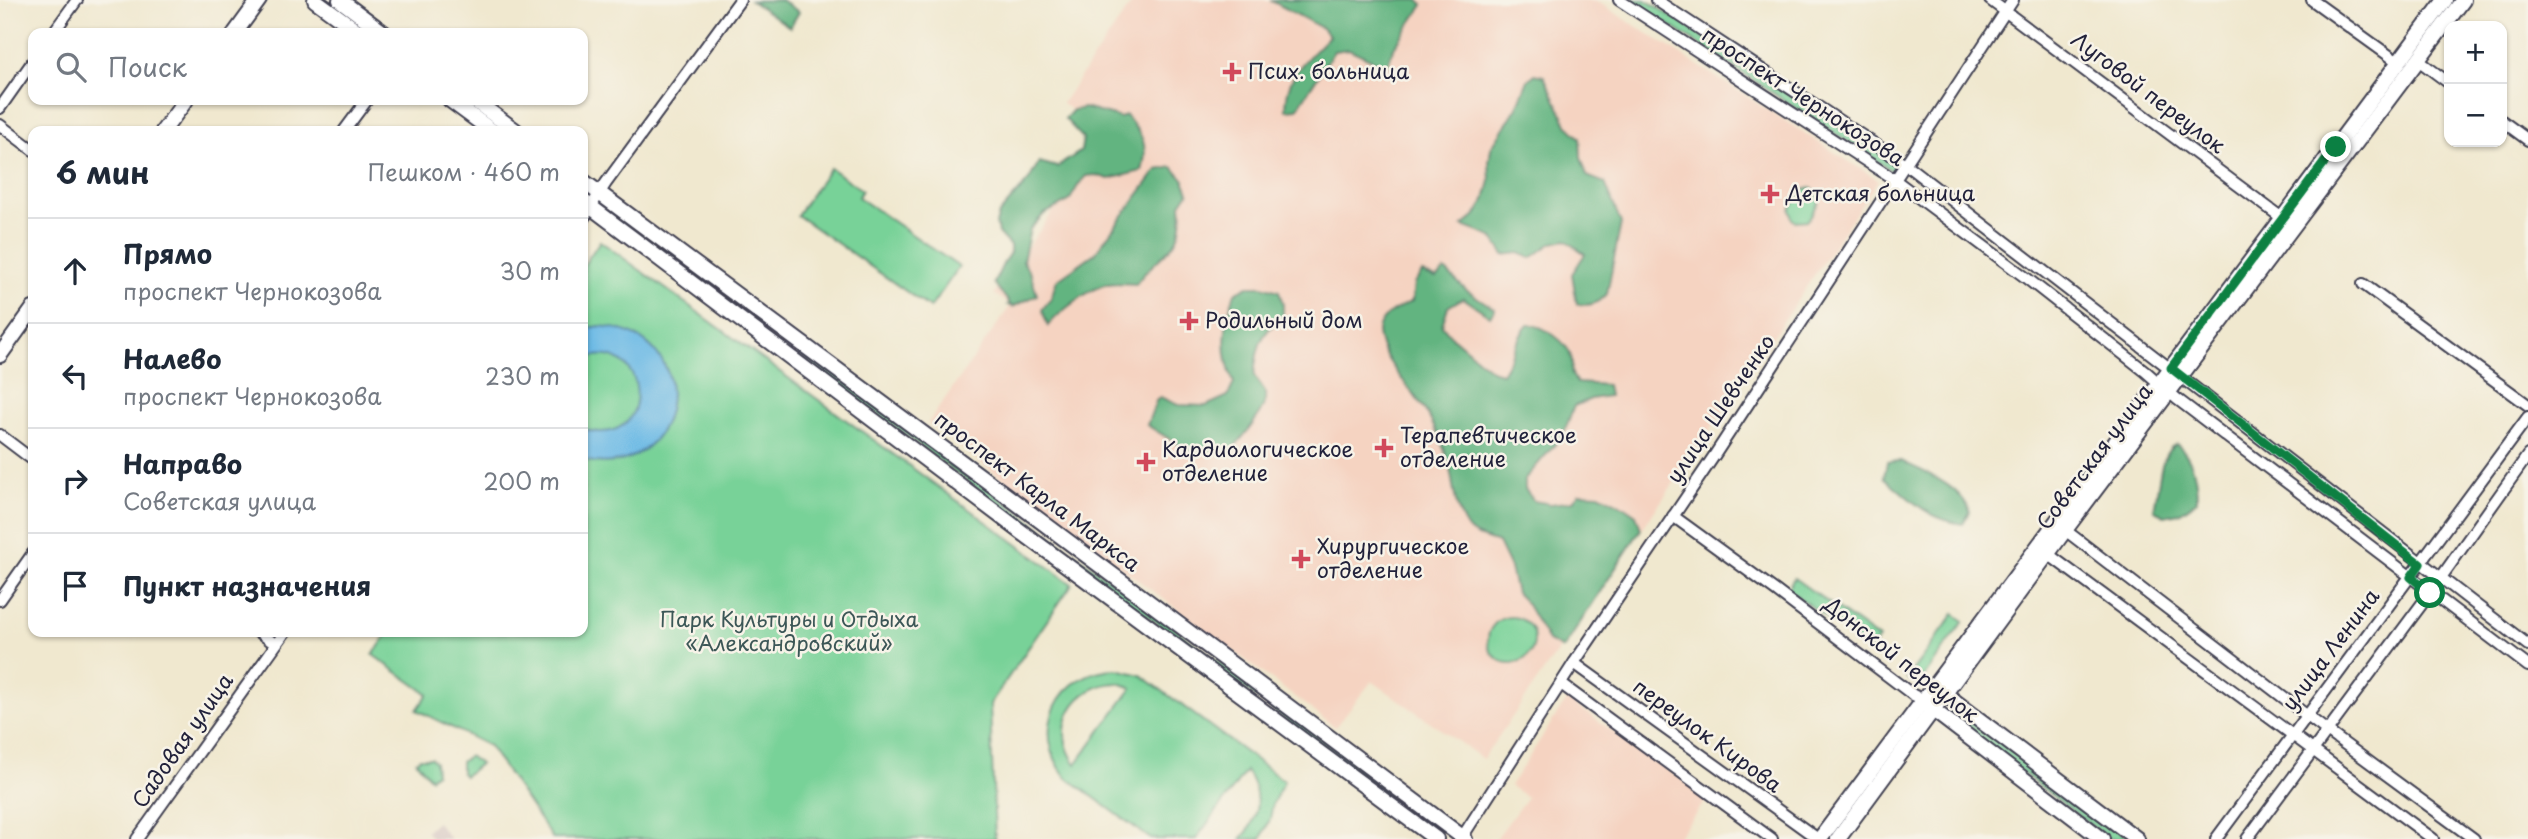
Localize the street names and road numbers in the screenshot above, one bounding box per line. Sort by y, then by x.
street label: проспект Чернокозова [1696,18,1912,173]
street label: Луговой переулок [2065,23,2233,160]
street label: улица Шевченко [1657,327,1781,489]
street label: Советская улица [2028,375,2160,536]
street label: проспект Карла Маркса [929,402,1148,579]
street label: улица Ленина [2273,580,2387,717]
street label: Донской переулок [1817,587,1987,730]
street label: Садовая улица [123,665,240,814]
street label: переулок Кирова [1627,669,1789,799]

